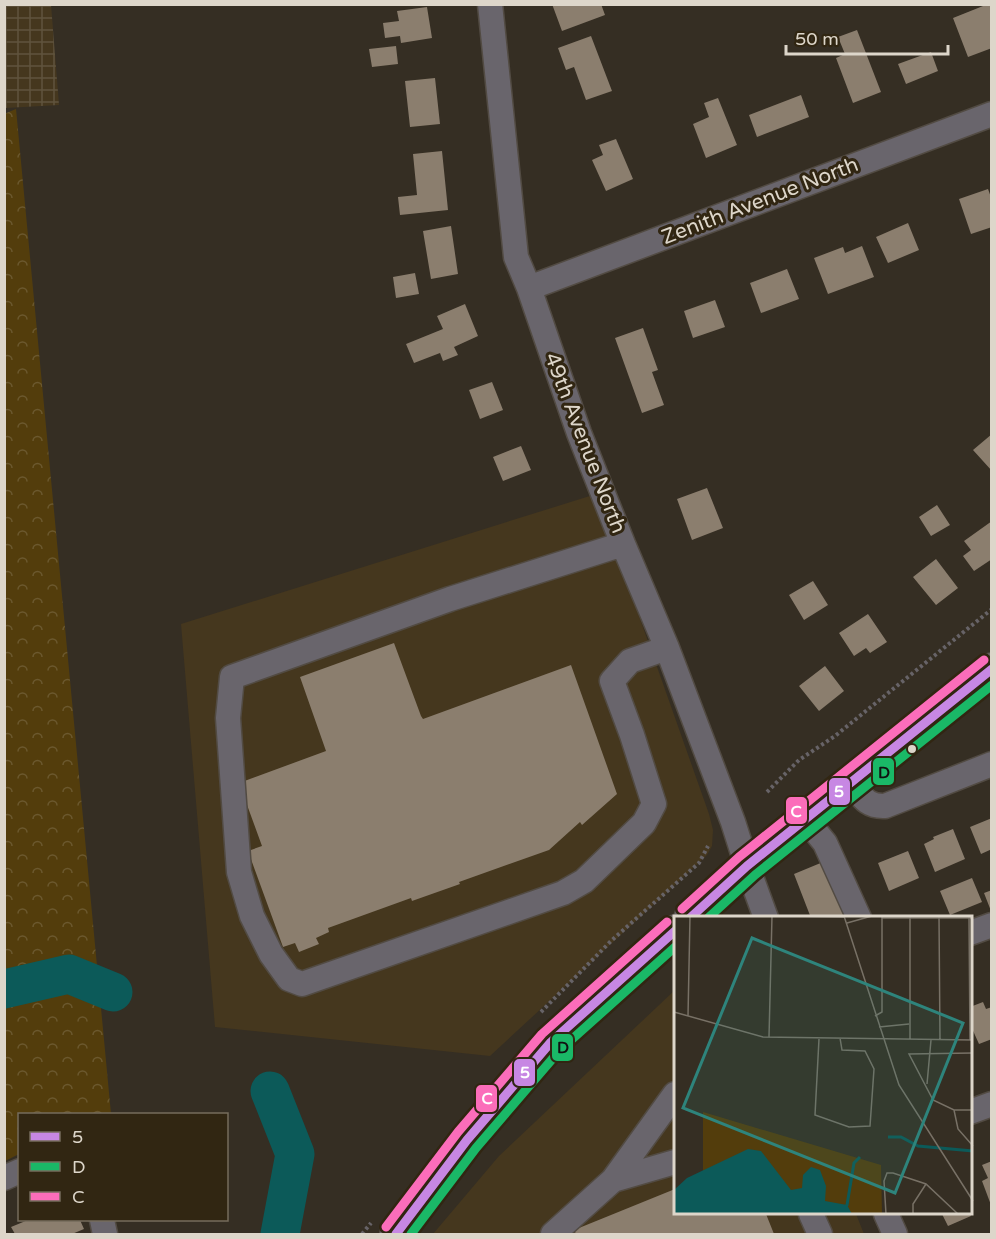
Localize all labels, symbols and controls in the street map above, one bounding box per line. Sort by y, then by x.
scale bar [786,18,948,56]
text: 50 m [795,28,839,50]
street label: Zenith Avenue North [658,152,862,250]
street label: 49th Avenue North [539,349,631,537]
unlabelled marker [906,743,918,755]
line badge: D [872,757,895,786]
text: D [878,763,890,783]
line badge: 5 [828,777,851,806]
text: 5 [834,782,844,802]
line badge: C [785,796,808,825]
text: C [790,802,802,822]
inset map [674,916,972,1215]
line badge: D [551,1033,574,1062]
text: D [557,1038,569,1058]
line badge: 5 [513,1058,536,1087]
text: 5 [520,1063,530,1083]
line badge: C [475,1084,498,1113]
text: C [481,1089,493,1109]
legend [18,1113,228,1221]
text: 5 [72,1126,83,1148]
text: D [72,1156,86,1178]
text: C [72,1186,85,1208]

